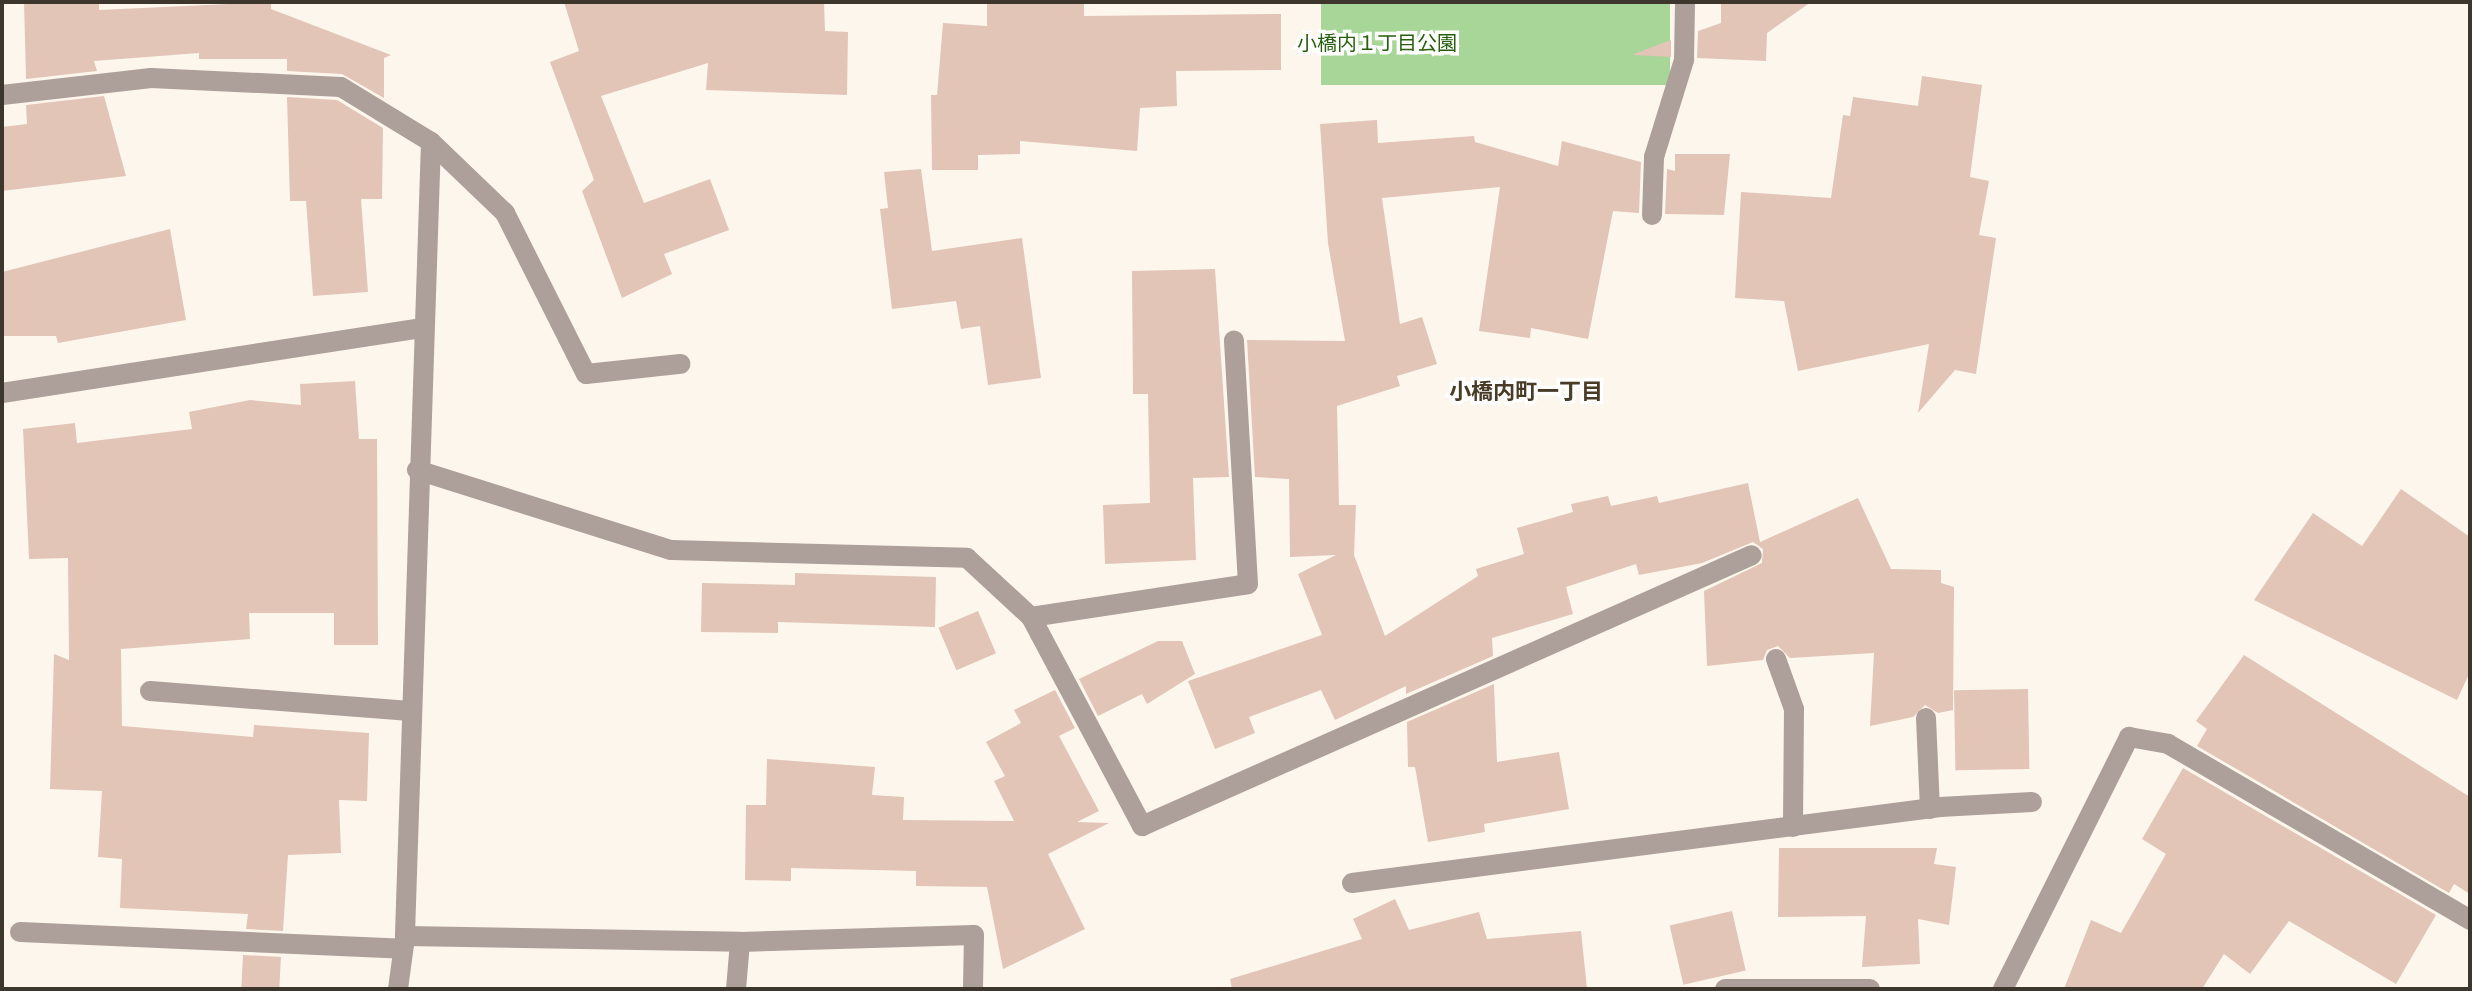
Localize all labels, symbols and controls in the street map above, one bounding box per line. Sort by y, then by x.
park label: 小橋内１丁目公園 [1297,30,1457,54]
district label: 小橋内町一丁目 [1449,379,1603,405]

